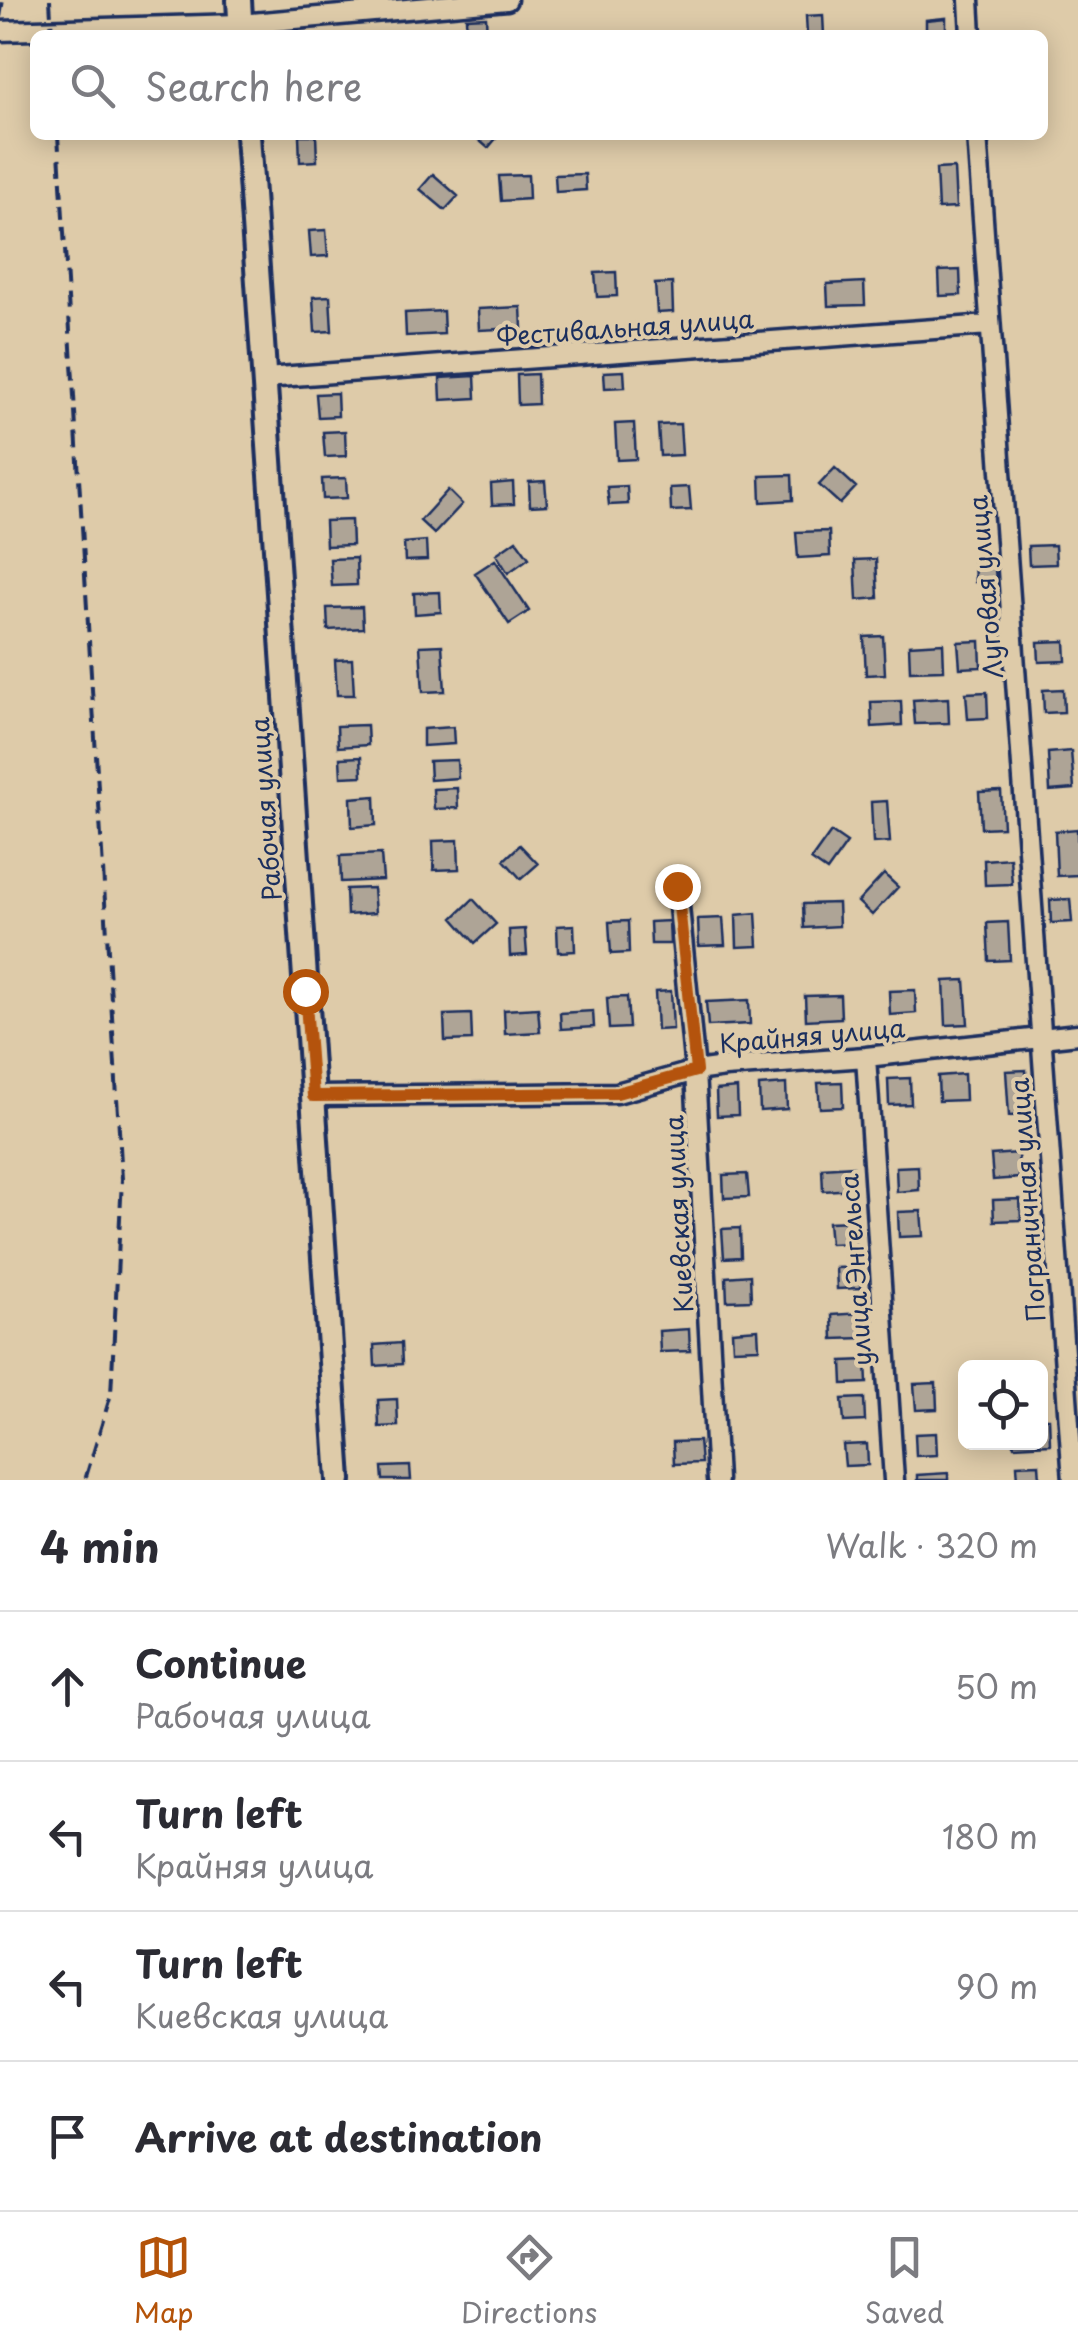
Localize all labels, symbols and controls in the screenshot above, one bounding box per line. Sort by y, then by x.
search box [30,30,1048,140]
text: Search here [145,57,362,114]
icon: search [65,58,120,113]
street label: Фестивальная улица [495,299,755,355]
street label: Луговая улица [958,494,1012,680]
street label: Рабочая улица [240,716,290,902]
route end [655,864,701,910]
route start [283,969,329,1015]
street label: Крайняя улица [718,1008,907,1062]
street label: Пограничная улица [999,1076,1054,1323]
street label: Киевская улица [654,1114,702,1314]
street label: улица Энгельса [829,1172,881,1367]
map controls [958,1360,1048,1450]
button: locate [958,1360,1048,1450]
text: 4 min [40,1514,160,1577]
text: Walk · 320 m [826,1521,1038,1569]
text: Continue [135,1634,306,1691]
icon: ahead [40,1659,95,1714]
text: 50 m [955,1662,1038,1710]
text: Рабочая улица [135,1691,371,1739]
text: Turn left [135,1784,303,1841]
icon: left [40,1809,95,1864]
text: 180 m [942,1812,1038,1860]
text: Крайняя улица [135,1841,373,1889]
text: Turn left [135,1934,303,1991]
icon: left [40,1959,95,2014]
text: 90 m [956,1962,1038,2010]
text: Киевская улица [135,1991,388,2039]
text: Arrive at destination [135,2108,543,2165]
icon: arrive [40,2109,95,2164]
tab: Map [134,2230,194,2333]
tab: Directions [461,2230,597,2333]
tab: Saved [865,2230,944,2333]

